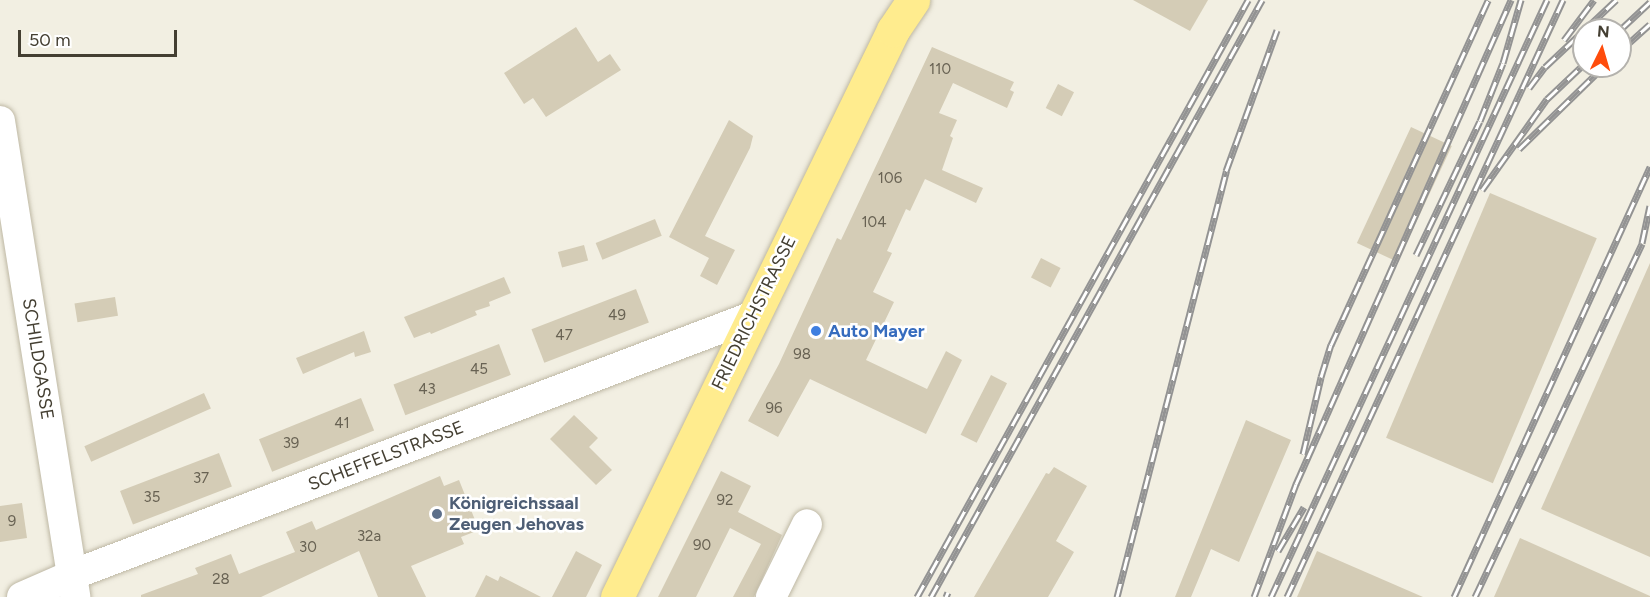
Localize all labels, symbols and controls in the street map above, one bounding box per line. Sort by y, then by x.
scale bar [21,18,180,56]
north arrow [1572,18,1632,78]
text: N [1596,22,1610,42]
text: 50 m [29,29,71,51]
house number: 110 [929,61,951,79]
house number: 106 [878,170,902,188]
house number: 104 [861,214,887,232]
street label: FRIEDRICHSTRASSE [707,232,801,394]
street label: SCHILDGASSE [18,297,58,421]
house number: 49 [608,307,626,325]
place label: Auto Mayer [828,320,925,342]
marker: Auto Mayer [809,324,823,338]
house number: 47 [555,327,573,345]
house number: 98 [793,346,811,364]
house number: 45 [470,361,488,379]
house number: 43 [418,381,436,399]
house number: 96 [766,400,782,418]
house number: 41 [334,415,350,433]
street label: SCHEFFELSTRASSE [305,416,467,496]
house number: 39 [283,435,299,453]
house number: 37 [193,470,209,488]
house number: 35 [144,489,160,507]
house number: 92 [717,492,733,510]
place label: Königreichssaal Zeugen Jehovas [449,493,584,536]
marker: Königreichssaal Zeugen Jehovas [430,507,444,521]
house number: 9 [8,513,16,531]
house number: 32a [357,528,381,546]
house number: 90 [693,537,711,555]
house number: 30 [299,539,317,557]
house number: 28 [212,571,230,589]

